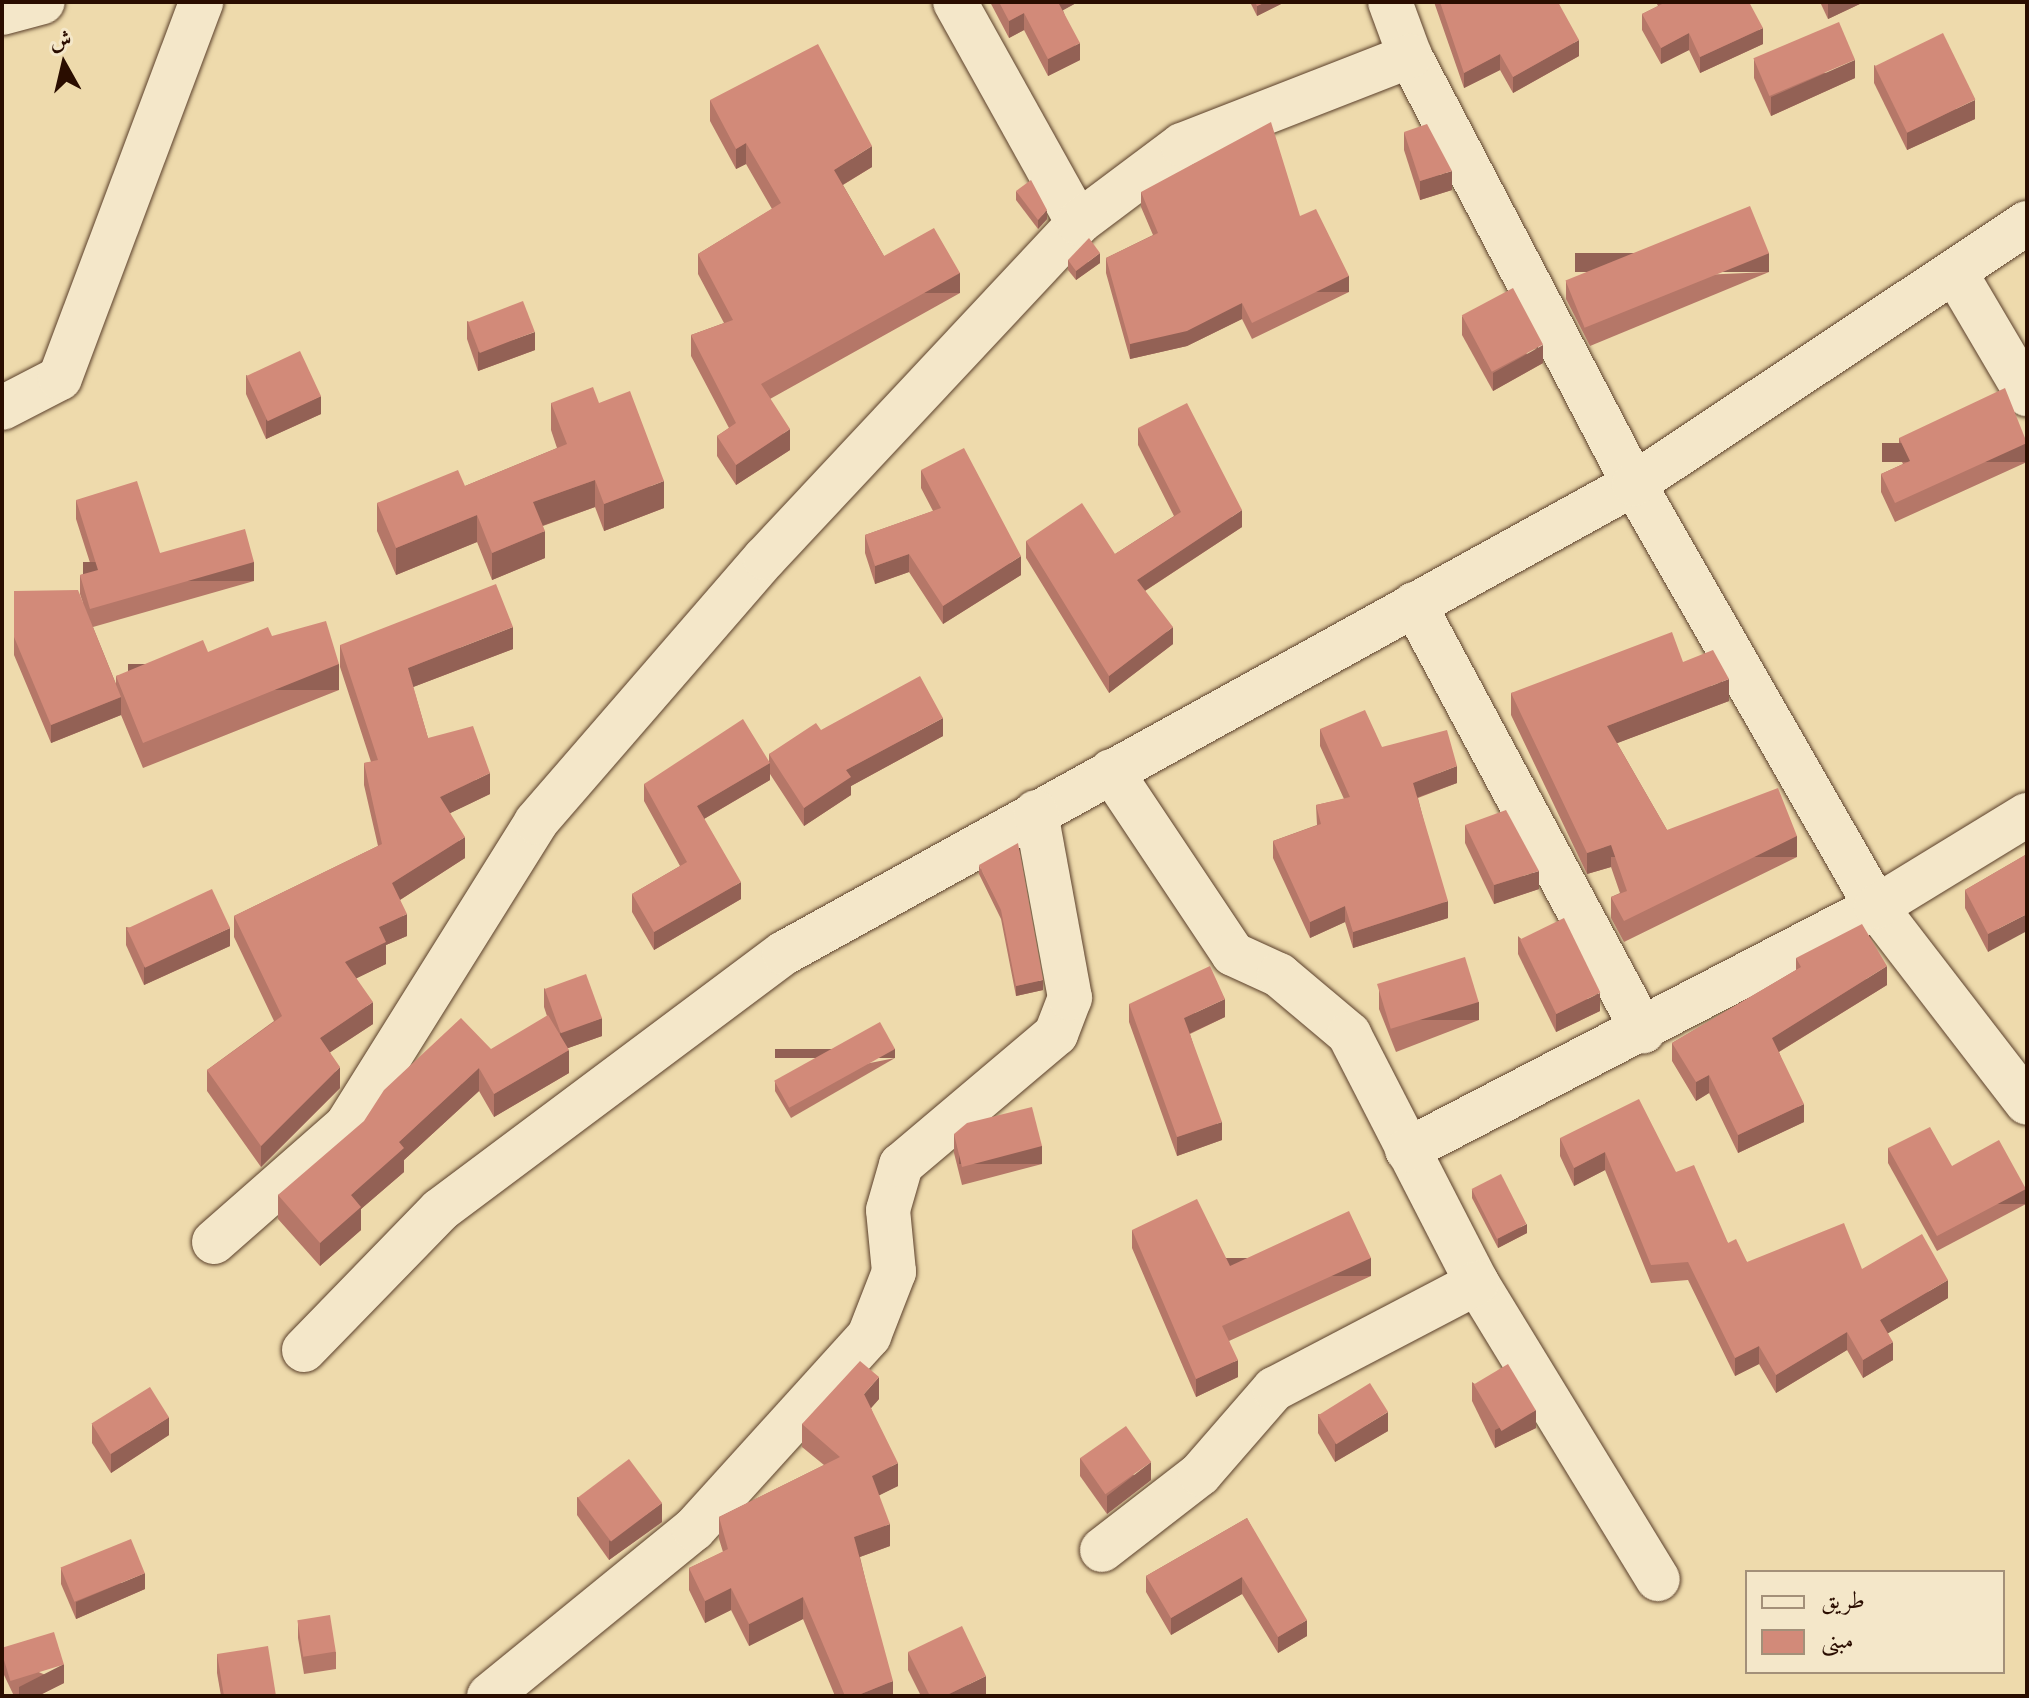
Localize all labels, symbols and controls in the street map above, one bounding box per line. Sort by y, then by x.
north arrow [24,24,104,104]
text: ش [48,26,73,55]
legend [1745,1570,2005,1674]
text: طريق [1821,1586,1865,1614]
text: مبنى [1821,1626,1854,1654]

